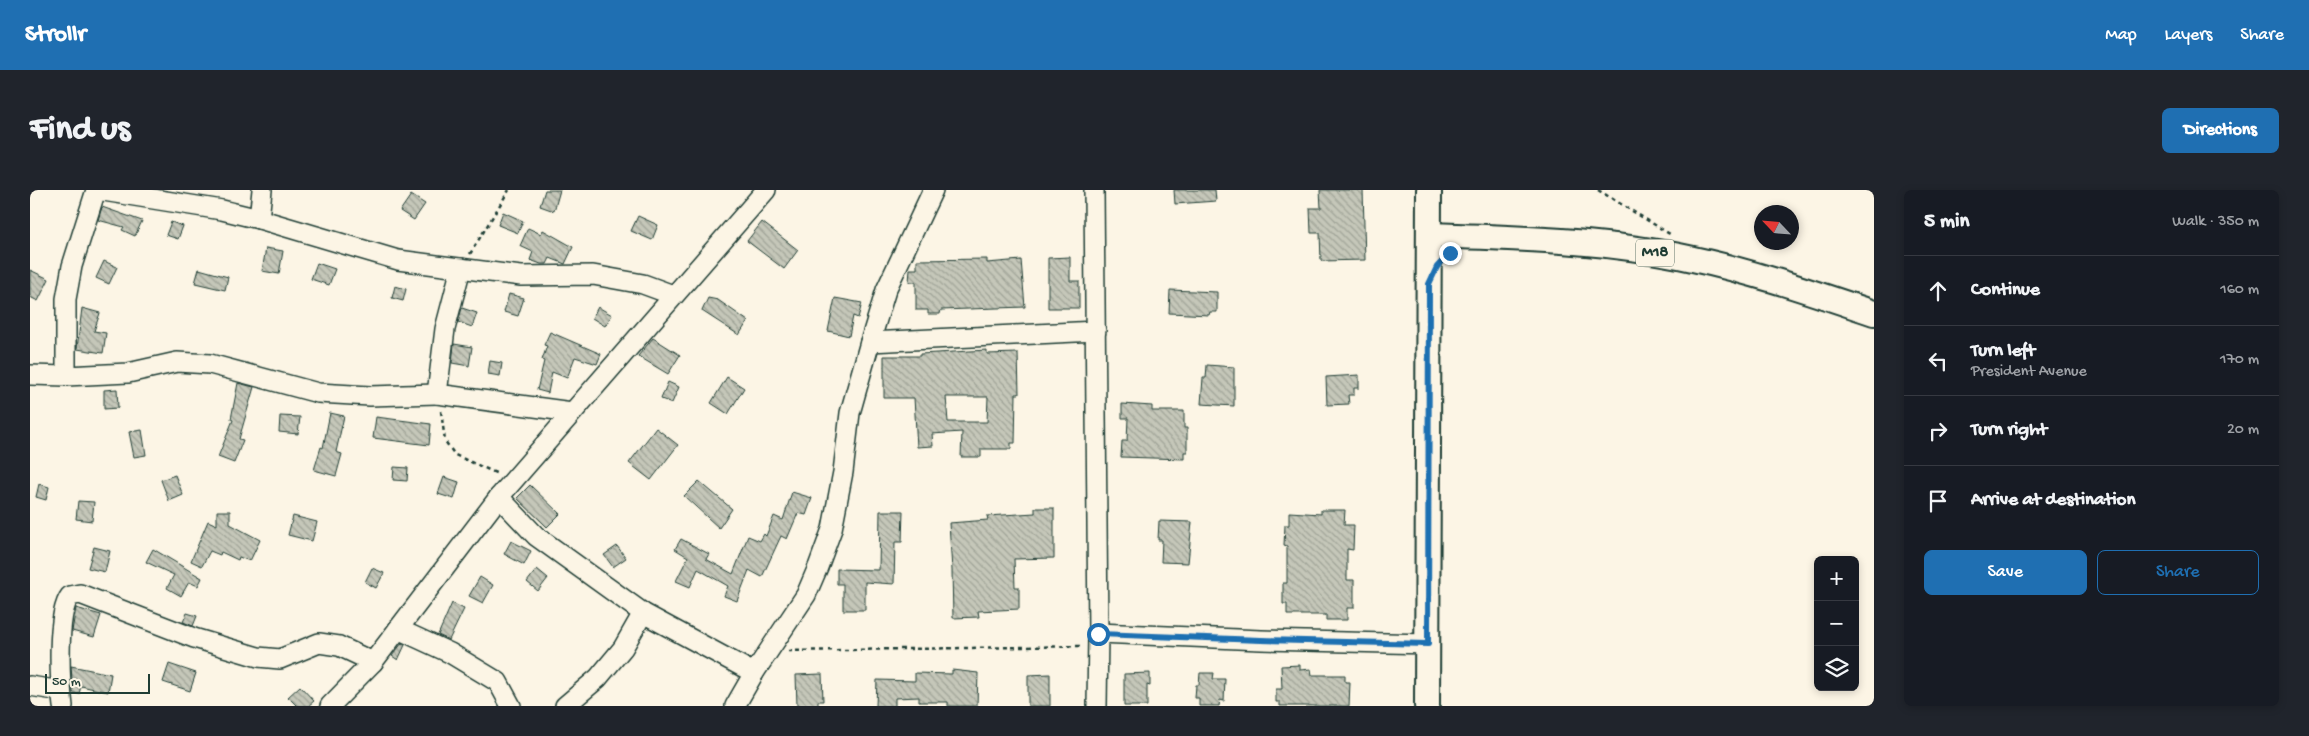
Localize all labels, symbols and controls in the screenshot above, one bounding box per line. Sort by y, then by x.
text: Strollr [25,21,86,50]
text: Map [2105,25,2137,46]
text: Layers [2165,25,2212,46]
text: Share [2240,25,2284,46]
button: Directions [2162,108,2279,153]
text: Find us [30,110,130,151]
north arrow [1754,205,1799,250]
text: 5 min [1924,210,1969,235]
text: Walk · 350 m [2172,213,2259,232]
road number: M18 [1636,239,1674,266]
route end [1439,242,1462,265]
icon: ahead [1924,277,1952,305]
text: Continue [1971,279,2040,302]
text: 160 m [2220,281,2259,300]
text: Turn left [1971,340,2035,363]
icon: left [1924,347,1952,375]
text: 170 m [2220,351,2259,370]
text: President Avenue [1971,363,2087,382]
icon: right [1924,417,1952,445]
text: Turn right [1971,419,2047,442]
text: 20 m [2227,421,2259,440]
icon: arrive [1924,487,1952,515]
text: Arrive at destination [1971,489,2135,512]
button: Save [1924,550,2087,595]
button: Share [2097,550,2259,595]
map controls [1814,556,1859,691]
button: + [1814,556,1859,601]
button: − [1814,601,1859,646]
route start [1087,623,1110,646]
button: layers [1814,646,1859,691]
scale bar [45,671,150,694]
text: 50 m [52,674,81,691]

